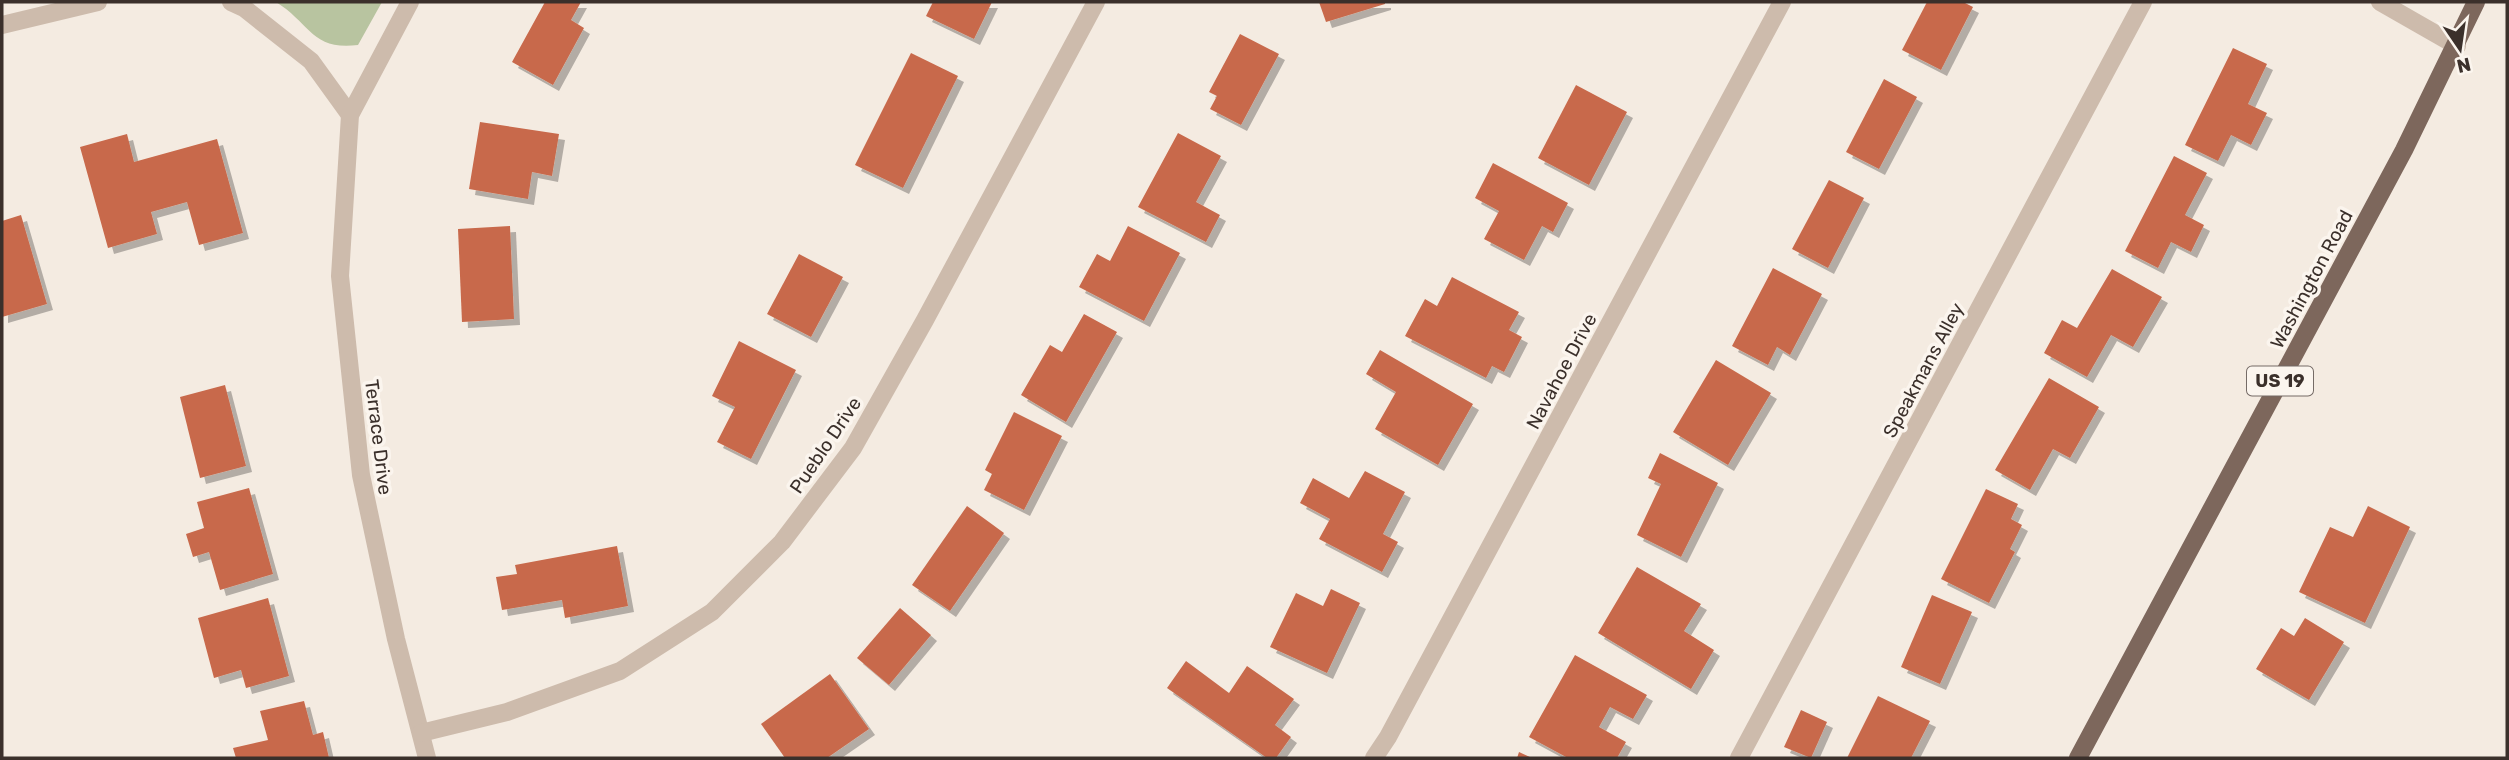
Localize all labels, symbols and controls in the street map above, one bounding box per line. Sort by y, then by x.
north arrow [2425,14,2495,84]
text: N [2454,52,2473,78]
street label: Washington Road [2265,206,2358,352]
street label: Speakmans Alley [1878,299,1969,442]
street label: Navahoe Drive [1521,309,1602,433]
road number: US 19 [2247,366,2313,396]
street label: Terrace Drive [360,378,397,496]
street label: Pueblo Drive [785,393,866,498]

